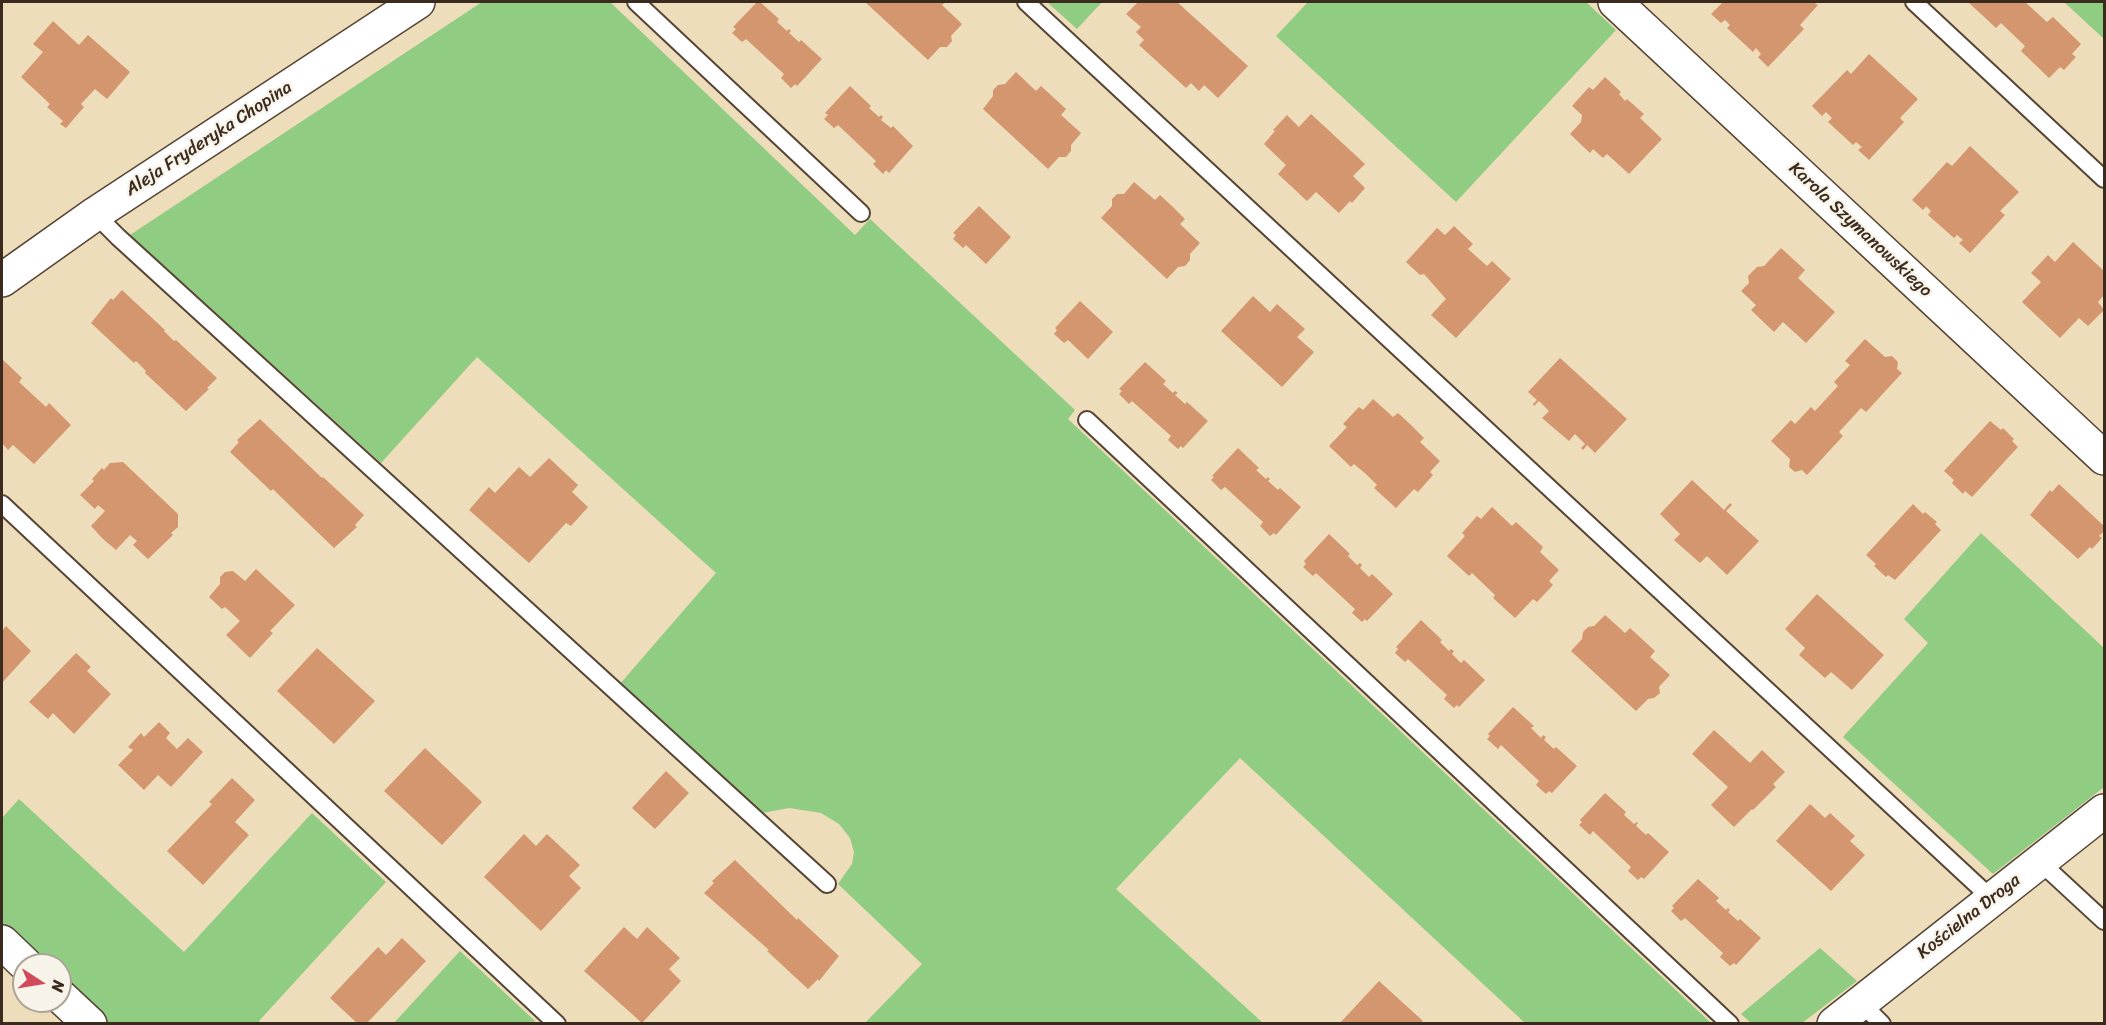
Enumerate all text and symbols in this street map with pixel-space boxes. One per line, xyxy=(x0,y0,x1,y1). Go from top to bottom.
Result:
street label: Aleja Fryderyka Chopina xyxy=(122,77,296,201)
street label: Karola Szymanowskiego xyxy=(1784,158,1936,302)
street label: Kościelna Droga xyxy=(1913,870,2025,964)
north arrow xyxy=(12,953,72,1013)
text: N xyxy=(43,978,73,995)

